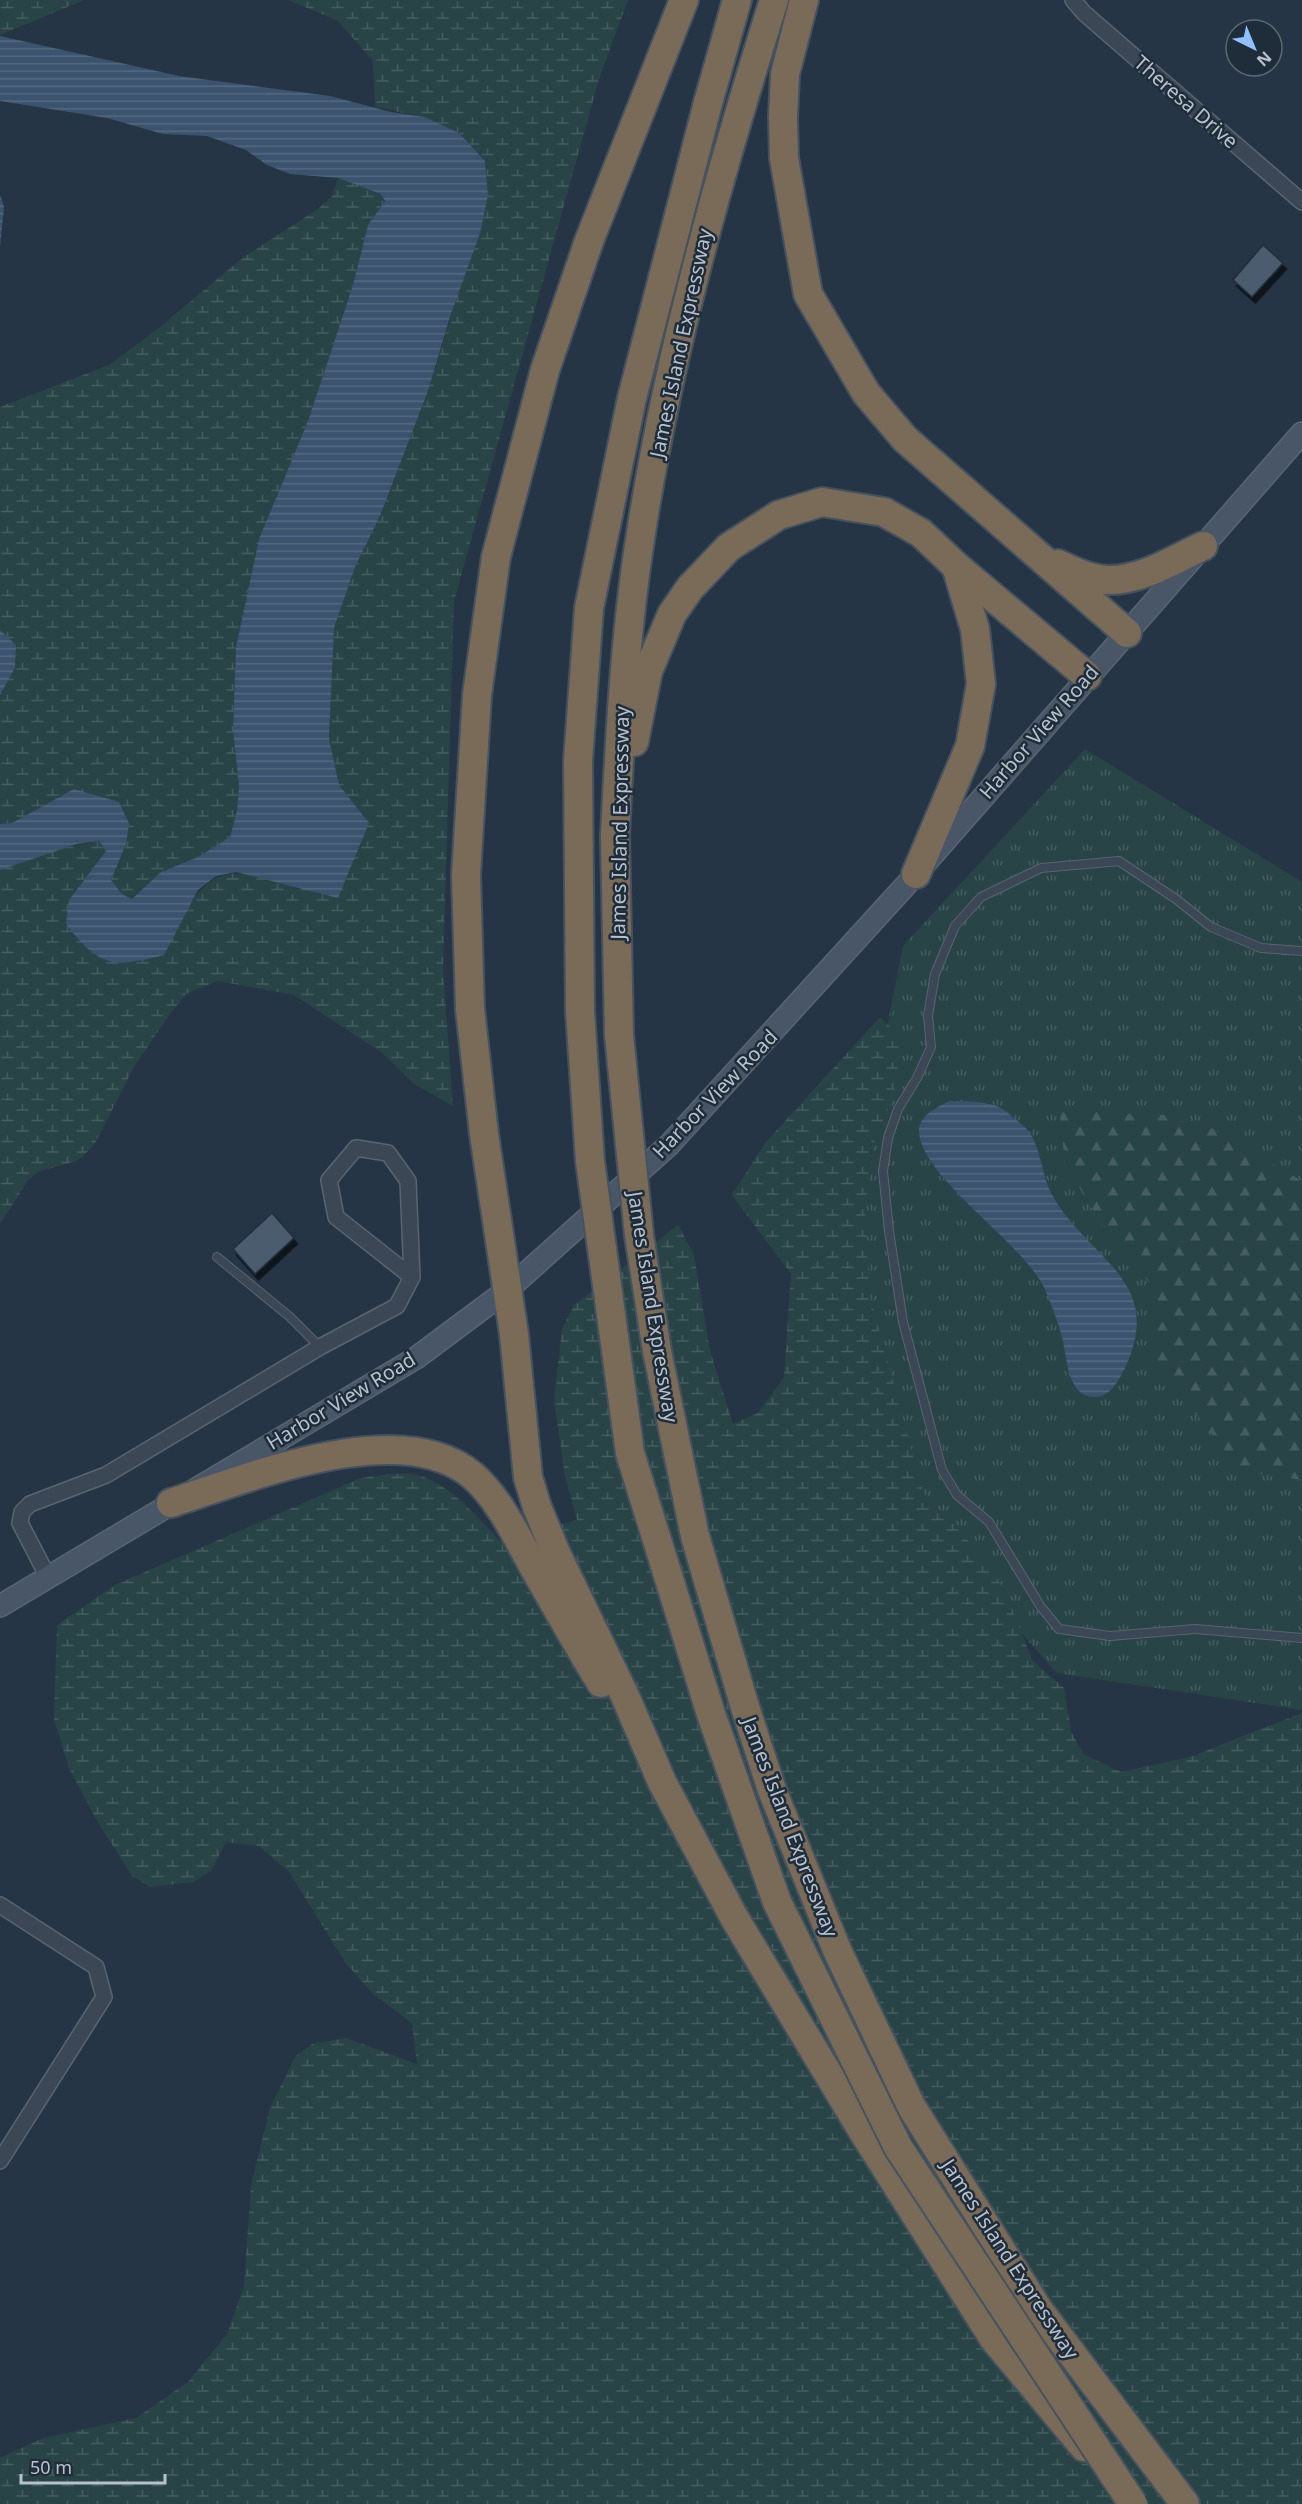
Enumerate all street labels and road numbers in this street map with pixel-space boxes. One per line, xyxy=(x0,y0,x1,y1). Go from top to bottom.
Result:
street label: Theresa Drive xyxy=(1129,49,1244,154)
street label: James Island Expressway xyxy=(643,225,718,462)
street label: Harbor View Road xyxy=(973,659,1104,804)
street label: James Island Expressway xyxy=(604,705,635,942)
street label: Harbor View Road xyxy=(646,1023,783,1164)
street label: James Island Expressway xyxy=(622,1188,685,1425)
street label: Harbor View Road xyxy=(261,1345,420,1456)
street label: James Island Expressway xyxy=(735,1711,845,1941)
street label: James Island Expressway xyxy=(934,2152,1086,2365)

